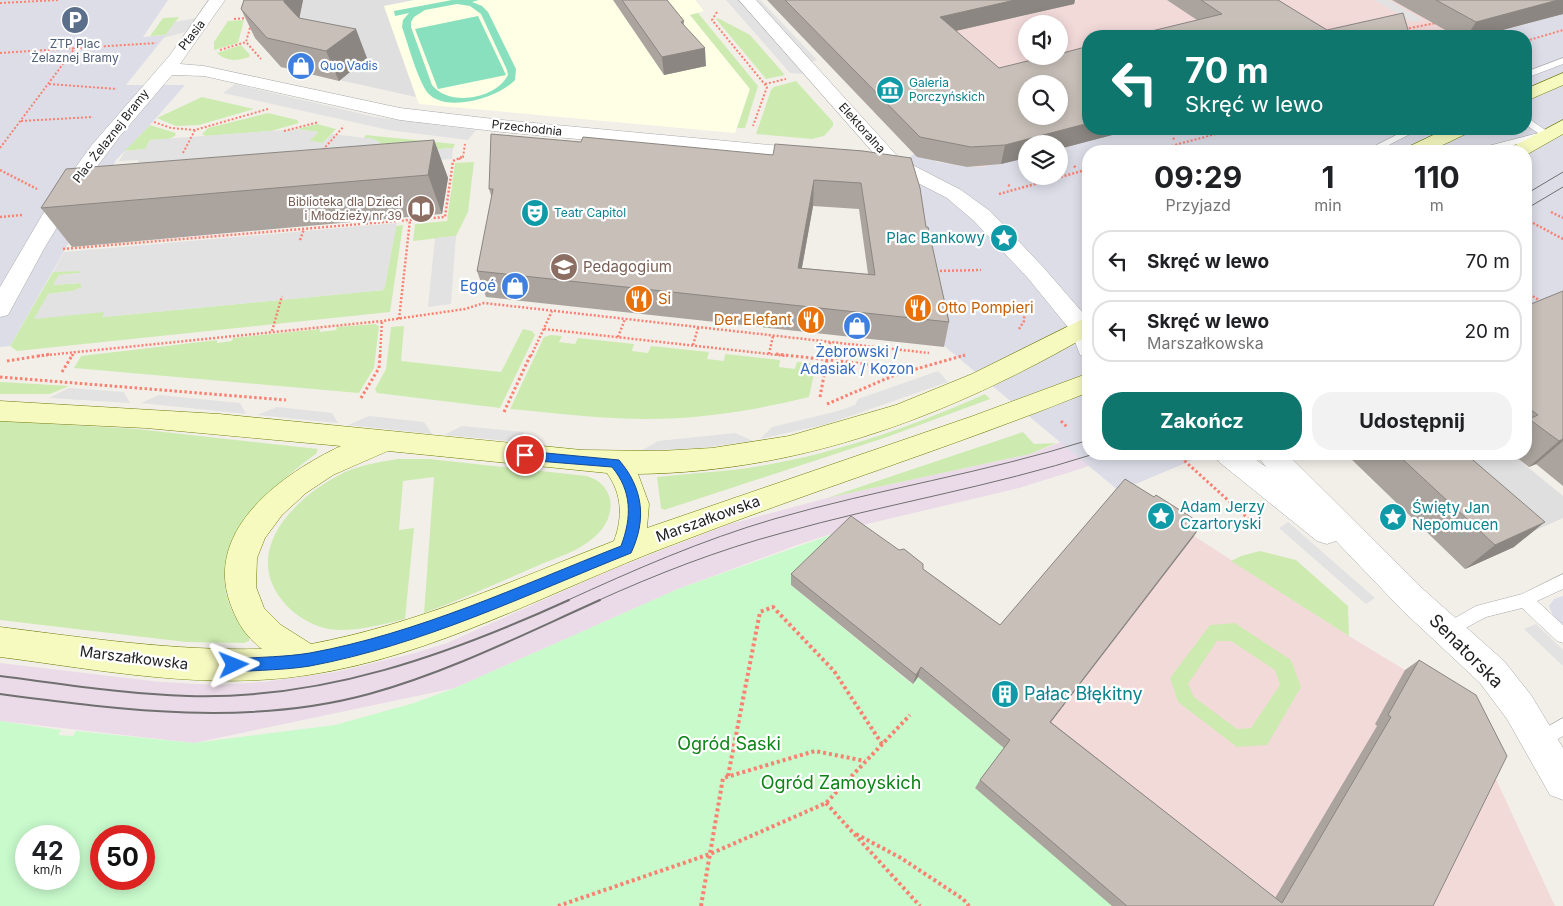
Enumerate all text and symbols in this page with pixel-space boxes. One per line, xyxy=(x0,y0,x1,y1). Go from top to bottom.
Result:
parking icon: ZTP Plac Żelaznej Bramy xyxy=(60,5,90,35)
map controls xyxy=(1018,15,1068,185)
button: sound xyxy=(1018,15,1068,65)
street label: Ptasia xyxy=(175,17,208,53)
place label: ZTP Plac Żelaznej Bramy xyxy=(31,36,119,65)
text: 70 m xyxy=(1185,49,1269,91)
icon: left xyxy=(1102,50,1167,115)
shop icon: Quo Vadis xyxy=(286,51,316,81)
place label: Quo Vadis xyxy=(320,58,378,73)
museum icon: Galeria Porczyńskich xyxy=(875,75,905,105)
place label: Galeria Porczyńskich xyxy=(909,75,985,104)
button: search xyxy=(1018,75,1068,125)
street label: Plac Żelaznej Bramy xyxy=(69,86,152,186)
text: Skręć w lewo xyxy=(1185,91,1323,117)
street label: Elektoralna xyxy=(836,99,889,156)
street label: Przechodnia xyxy=(491,116,563,139)
button: layers xyxy=(1018,135,1068,185)
text: 09:29 xyxy=(1154,159,1242,195)
text: 1 xyxy=(1322,159,1334,195)
text: 110 xyxy=(1414,159,1460,195)
place label: Biblioteka dla Dzieci i Młodzieży nr 39 xyxy=(288,194,402,223)
library icon: Biblioteka dla Dzieci i Młodzieży nr 39 xyxy=(406,194,436,224)
text: Przyjazd xyxy=(1165,195,1231,215)
text: min xyxy=(1314,195,1342,215)
text: m xyxy=(1430,195,1444,215)
theatre icon: Teatr Capitol xyxy=(520,198,550,228)
place label: Teatr Capitol xyxy=(554,205,626,220)
place icon: Plac Bankowy xyxy=(989,223,1019,253)
place label: Plac Bankowy xyxy=(886,228,986,247)
icon: left xyxy=(1104,247,1132,275)
text: Skręć w lewo xyxy=(1147,250,1269,273)
text: 70 m xyxy=(1466,250,1510,273)
school or university icon: Pedagogium xyxy=(549,252,579,282)
place label: Pedagogium xyxy=(583,257,672,276)
shop icon: Egoé xyxy=(500,271,530,301)
place label: Egoé xyxy=(460,276,496,295)
restaurant icon: Si xyxy=(624,284,654,314)
place label: Si xyxy=(658,289,671,308)
restaurant icon: Otto Pompieri xyxy=(903,293,933,323)
place label: Otto Pompieri xyxy=(937,298,1034,317)
restaurant icon: Der Elefant xyxy=(796,305,826,335)
place label: Der Elefant xyxy=(714,310,792,329)
text: Skręć w lewo xyxy=(1147,310,1269,333)
shop icon: Żebrowski / Adasiak / Kozon xyxy=(842,311,872,341)
icon: left xyxy=(1104,317,1132,345)
text: 20 m xyxy=(1464,320,1510,343)
text: Marszałkowska xyxy=(1147,333,1264,353)
place label: Żebrowski / Adasiak / Kozon xyxy=(800,342,914,378)
button: Zakończ xyxy=(1102,392,1302,450)
button: Udostępnij xyxy=(1312,392,1512,450)
pin xyxy=(504,434,546,476)
icon: arrive xyxy=(511,441,539,469)
street label: Marszałkowska xyxy=(653,491,762,546)
place label: Adam Jerzy Czartoryski xyxy=(1180,497,1266,533)
place label: Święty Jan Nepomucen xyxy=(1412,498,1498,534)
place icon: Adam Jerzy Czartoryski xyxy=(1146,501,1176,531)
place icon: Święty Jan Nepomucen xyxy=(1378,502,1408,532)
street label: Senatorska xyxy=(1425,609,1508,692)
position arrow xyxy=(207,638,259,690)
street label: Marszałkowska xyxy=(79,641,189,674)
building icon: Pałac Błękitny xyxy=(990,679,1020,709)
place label: Pałac Błękitny xyxy=(1024,683,1143,704)
park label: Ogród Saski xyxy=(677,733,781,754)
park label: Ogród Zamoyskich xyxy=(761,772,921,793)
speed limit sign: 50 xyxy=(90,825,155,890)
text: 42 xyxy=(31,836,64,866)
text: km/h xyxy=(33,862,62,877)

